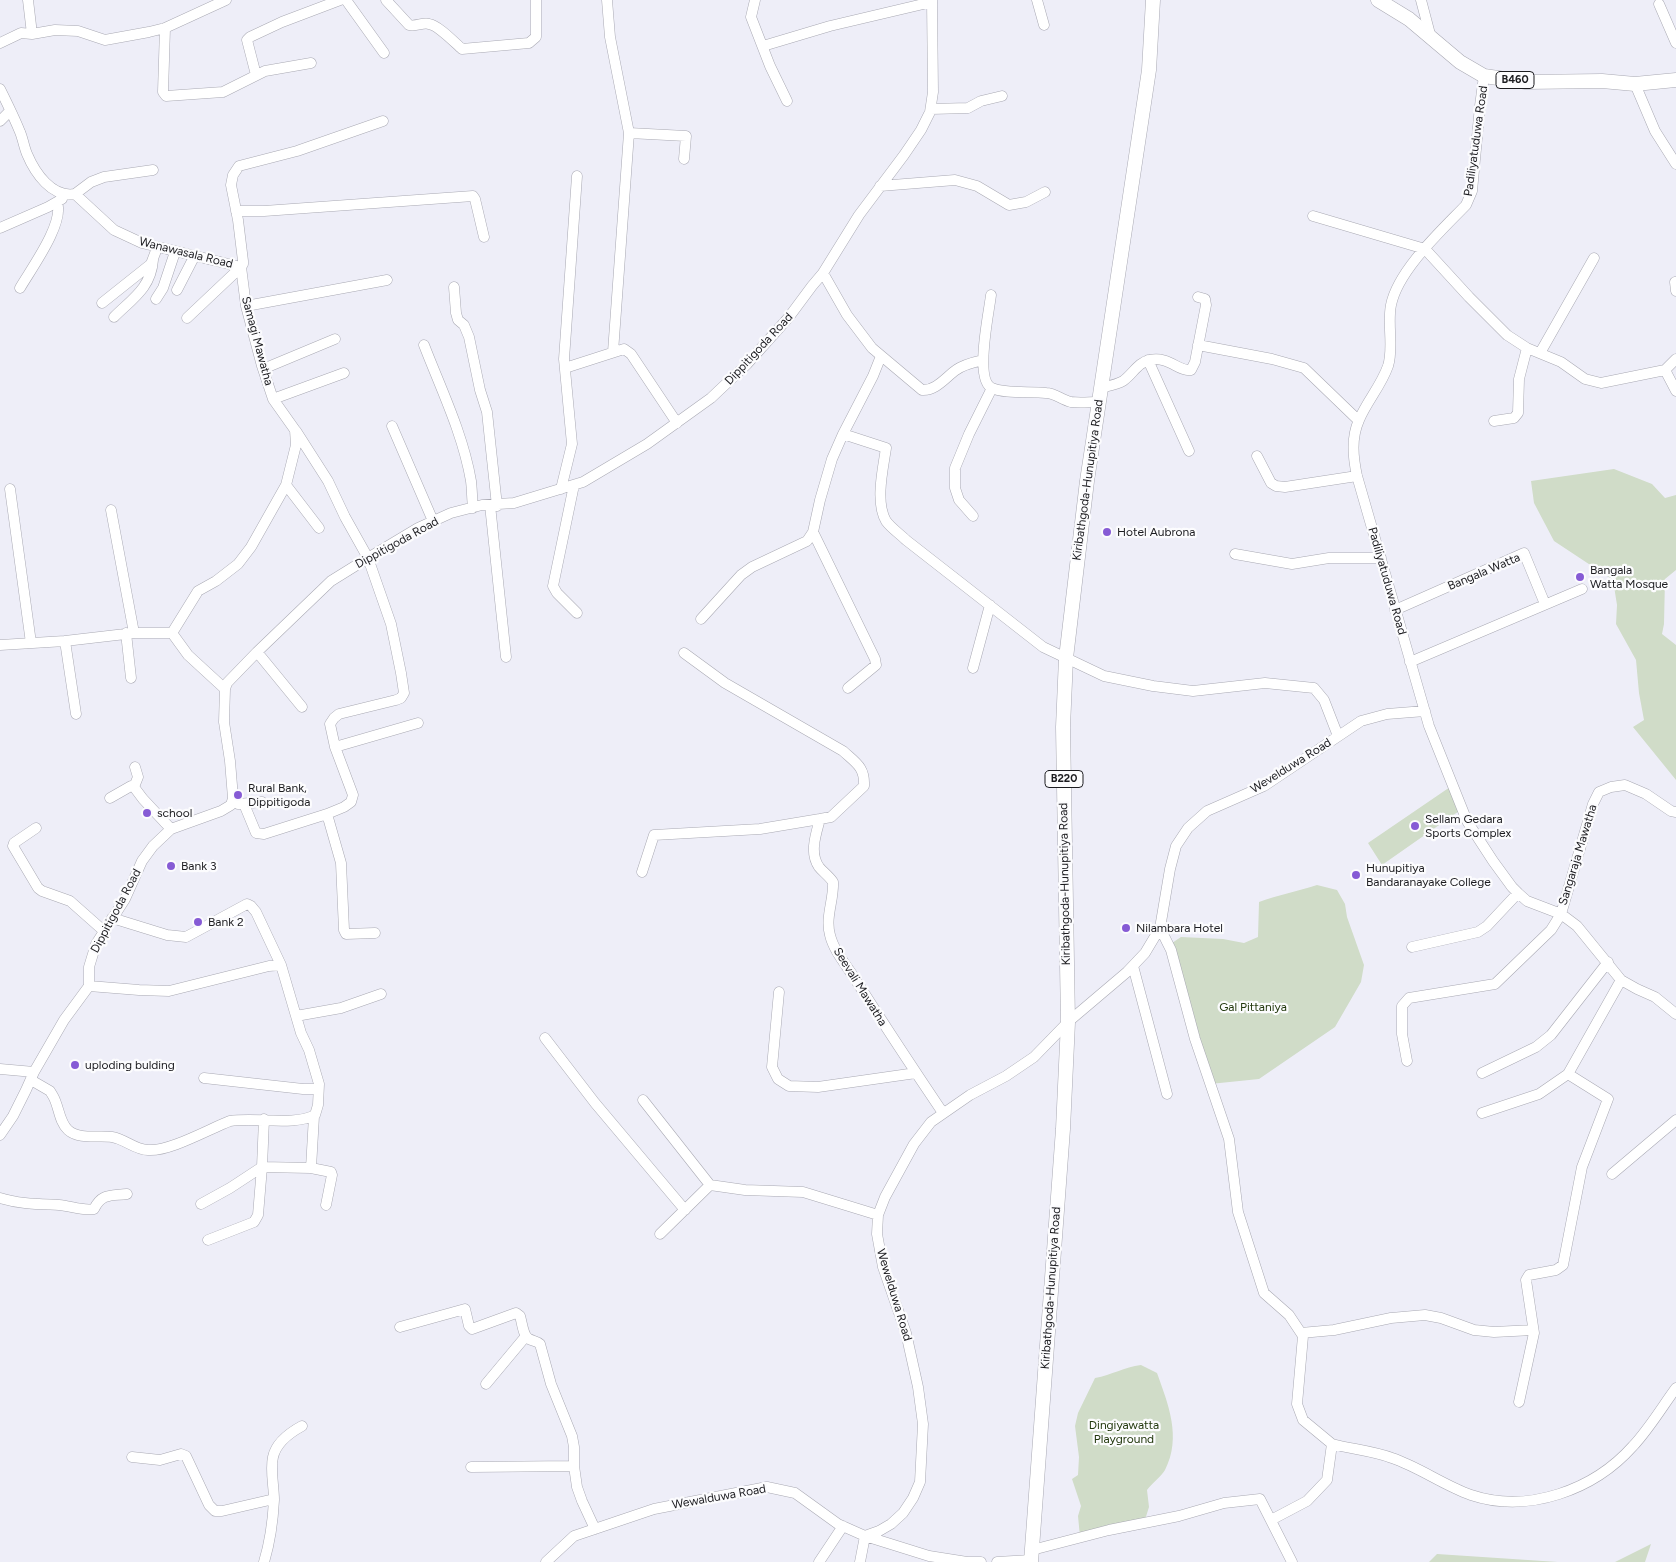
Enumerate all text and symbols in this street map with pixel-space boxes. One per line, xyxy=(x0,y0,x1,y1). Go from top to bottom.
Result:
road number: B460 xyxy=(1496,72,1534,88)
street label: Padiliyatuduwa Road xyxy=(1461,85,1491,197)
street label: Wanawasala Road xyxy=(138,234,234,272)
street label: Samagi Mawatha xyxy=(238,295,276,387)
street label: Dippitigoda Road xyxy=(722,310,796,388)
street label: Kiribathgoda-Hunupitiya Road xyxy=(1070,398,1106,562)
street label: Dippitigoda Road xyxy=(353,514,441,572)
place label: Hotel Aubrona xyxy=(1117,525,1195,539)
street label: Padiliyatuduwa Road xyxy=(1365,525,1409,637)
marker: Hotel Aubrona xyxy=(1101,526,1113,538)
street label: Bangala Watta xyxy=(1446,550,1522,594)
place label: Bangala Watta Mosque xyxy=(1590,563,1668,591)
marker: Bangala Watta Mosque xyxy=(1574,571,1586,583)
street label: Wevelduwa Road xyxy=(1248,735,1334,797)
road number: B220 xyxy=(1045,771,1083,788)
place label: Rural Bank, Dippitigoda xyxy=(248,781,310,809)
marker: Rural Bank, Dippitigoda xyxy=(232,789,244,801)
street label: Kiribathgoda-Hunupitiya Road xyxy=(1056,803,1074,965)
street label: Sangaraja Mawatha xyxy=(1556,803,1600,907)
place label: school xyxy=(157,806,192,820)
marker: school xyxy=(141,807,153,819)
place label: Sellam Gedara Sports Complex xyxy=(1425,812,1511,840)
marker: Sellam Gedara Sports Complex xyxy=(1409,820,1421,832)
place label: Bank 3 xyxy=(181,859,216,873)
marker: Bank 3 xyxy=(165,860,177,872)
place label: Hunupitiya Bandaranayake College xyxy=(1366,861,1491,889)
street label: Dippitigoda Road xyxy=(88,867,144,955)
marker: Hunupitiya Bandaranayake College xyxy=(1350,869,1362,881)
place label: Bank 2 xyxy=(208,915,244,929)
marker: Bank 2 xyxy=(192,916,204,928)
place label: Nilambara Hotel xyxy=(1136,921,1223,935)
marker: Nilambara Hotel xyxy=(1120,922,1132,934)
street label: Seevali Mawatha xyxy=(830,945,890,1029)
park label: Gal Pittaniya xyxy=(1219,1000,1287,1014)
place label: uploding bulding xyxy=(85,1058,175,1072)
marker: uploding bulding xyxy=(69,1059,81,1071)
street label: Kiribathgoda-Hunupitiya Road xyxy=(1038,1206,1064,1370)
street label: Wewelduwa Road xyxy=(873,1247,915,1343)
park label: Dingiyawatta Playground xyxy=(1089,1418,1159,1446)
street label: Wewalduwa Road xyxy=(671,1482,767,1512)

